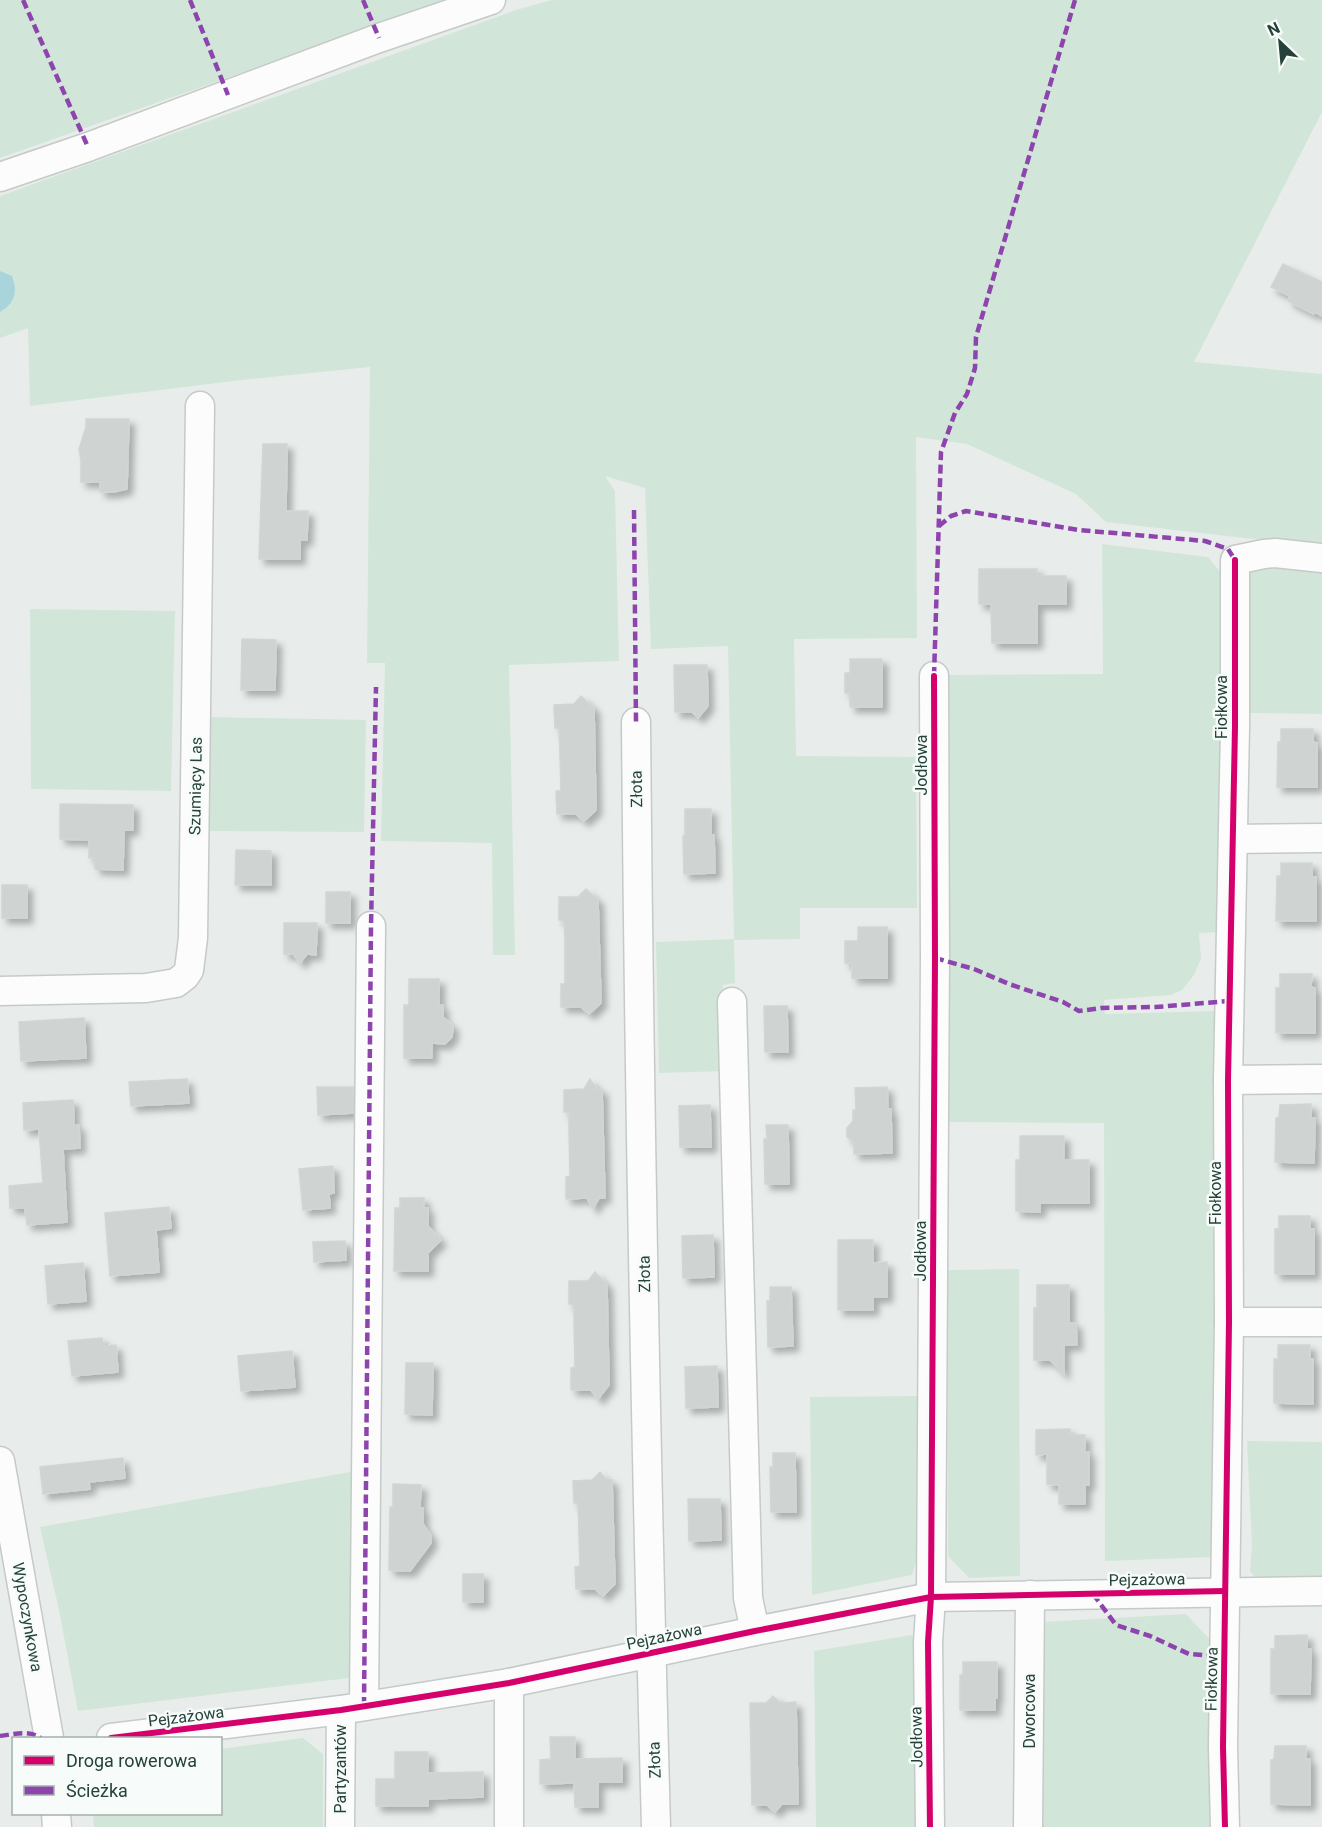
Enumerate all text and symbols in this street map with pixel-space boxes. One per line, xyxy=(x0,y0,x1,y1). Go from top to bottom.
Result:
north arrow xyxy=(1250,12,1310,72)
text: N xyxy=(1264,18,1283,40)
street label: Fiołkowa xyxy=(1212,675,1231,739)
street label: Jodłowa xyxy=(912,734,931,796)
street label: Szumiący Las xyxy=(185,737,206,835)
street label: Złota xyxy=(627,770,646,808)
street label: Fiołkowa xyxy=(1206,1161,1225,1225)
street label: Jodłowa xyxy=(911,1220,930,1282)
street label: Złota xyxy=(635,1255,654,1293)
street label: Wypoczynkowa xyxy=(9,1561,46,1673)
street label: Pejzażowa xyxy=(1109,1569,1185,1590)
street label: Pejzażowa xyxy=(625,1619,704,1654)
street label: Fiołkowa xyxy=(1201,1647,1222,1711)
street label: Dworcowa xyxy=(1020,1673,1039,1749)
street label: Pejzażowa xyxy=(147,1702,225,1731)
street label: Jodłowa xyxy=(906,1706,927,1768)
street label: Partyzantów xyxy=(331,1724,350,1814)
legend xyxy=(12,1737,222,1815)
street label: Złota xyxy=(644,1741,665,1779)
text: Droga rowerowa xyxy=(66,1750,197,1771)
text: Ścieżka xyxy=(66,1780,128,1801)

